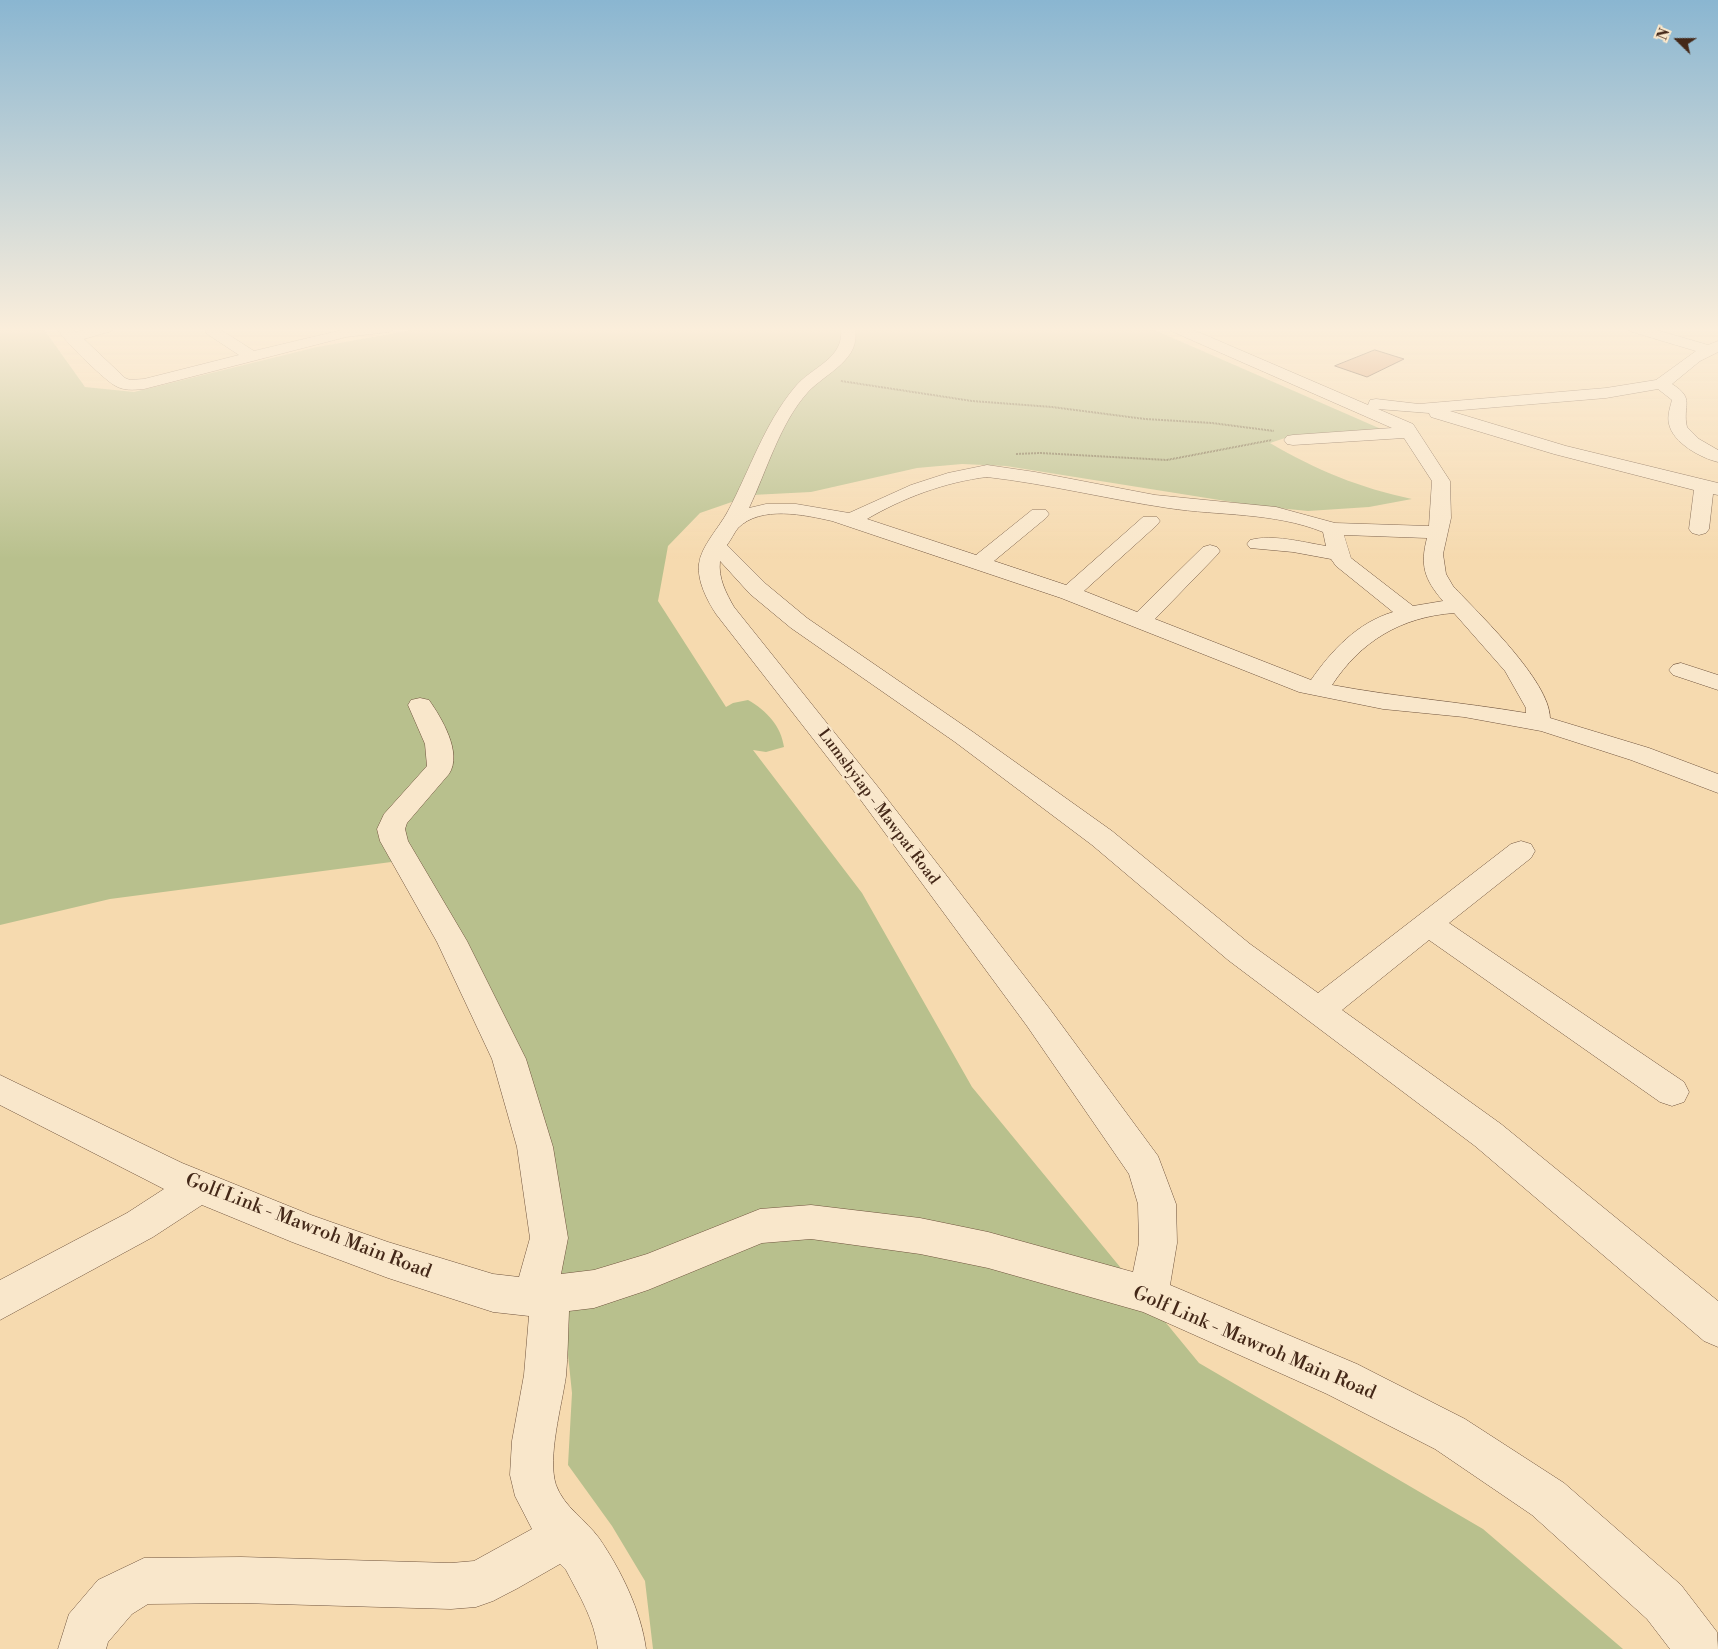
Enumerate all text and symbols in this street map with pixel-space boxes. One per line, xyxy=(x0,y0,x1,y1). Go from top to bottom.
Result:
north arrow xyxy=(1653,15,1703,65)
text: N xyxy=(1654,26,1675,43)
street label: Lumshyiap - Mawpat Road xyxy=(813,725,943,889)
street label: Golf Link - Mawroh Main Road xyxy=(182,1169,434,1285)
street label: Golf Link - Mawroh Main Road xyxy=(1129,1282,1379,1406)

